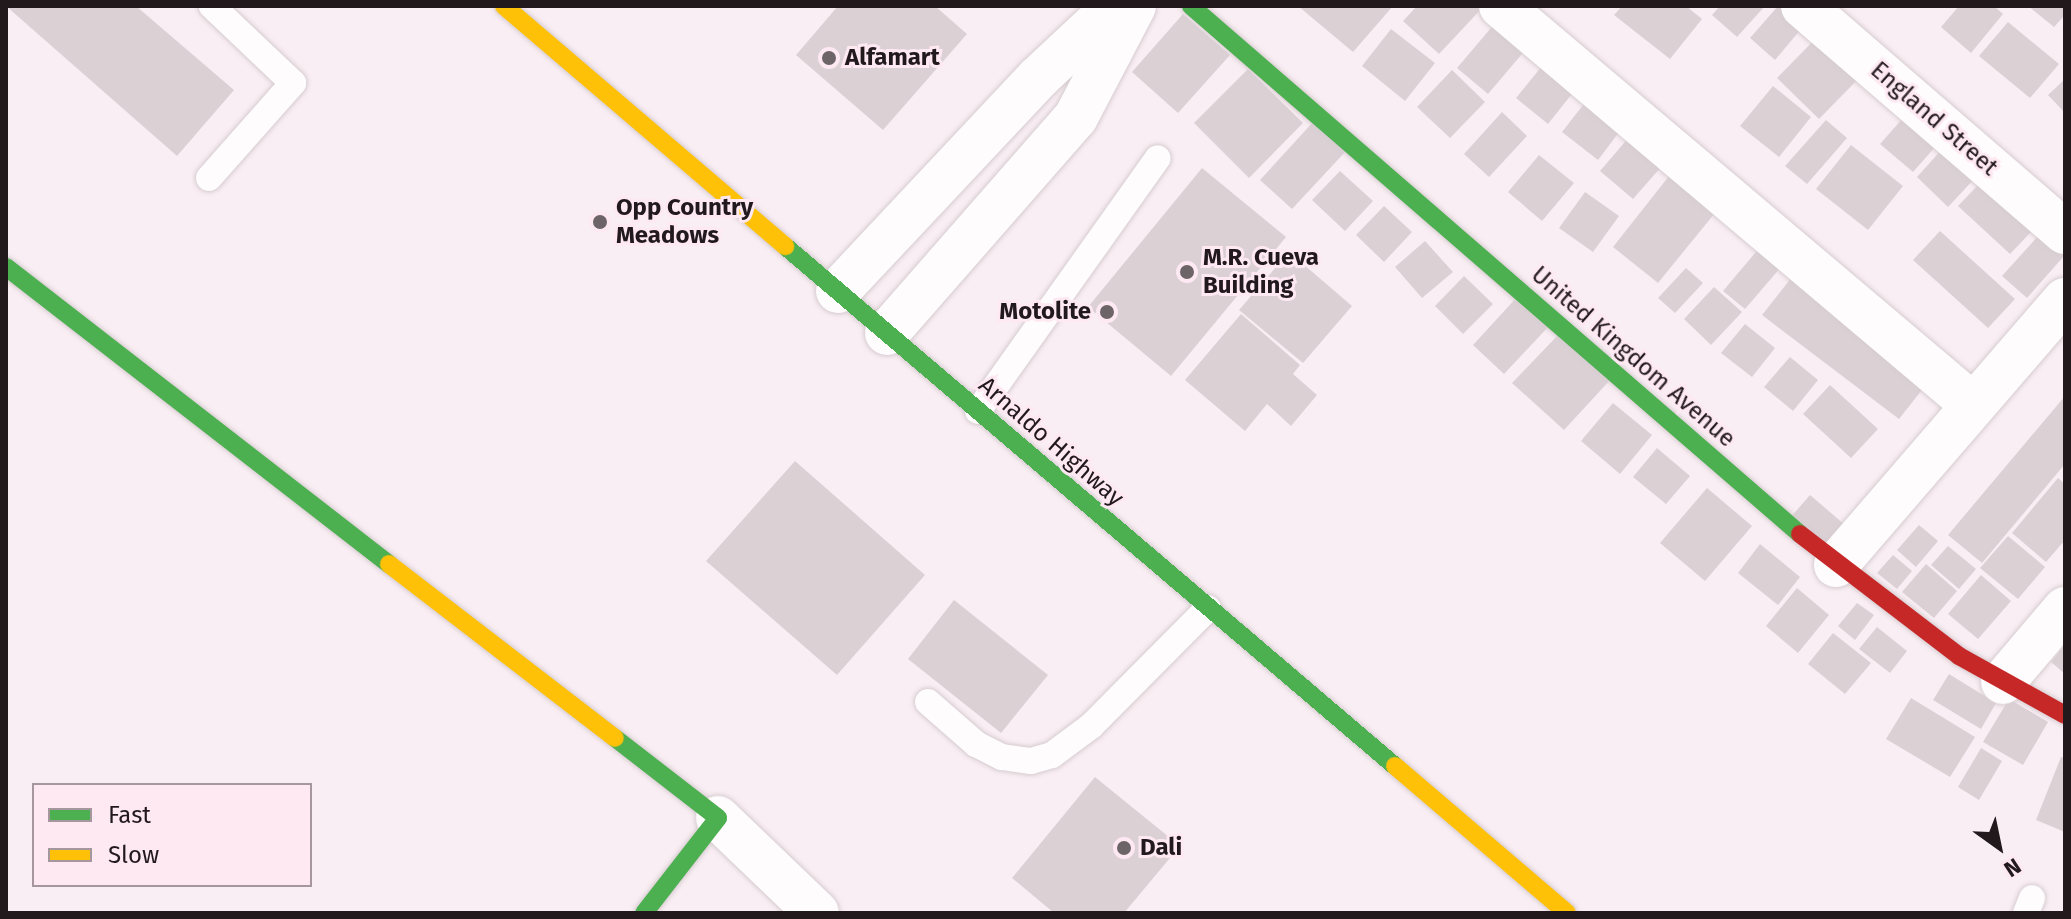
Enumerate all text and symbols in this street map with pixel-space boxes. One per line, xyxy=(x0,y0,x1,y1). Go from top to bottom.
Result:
place label: Alfamart xyxy=(845,44,940,72)
marker: Alfamart xyxy=(820,49,838,67)
street label: England Street xyxy=(1865,56,2003,182)
place label: Opp Country Meadows xyxy=(616,194,753,250)
marker: Opp Country Meadows xyxy=(591,213,609,231)
place label: M.R. Cueva Building xyxy=(1203,244,1319,300)
street label: United Kingdom Avenue xyxy=(1525,261,1741,453)
marker: M.R. Cueva Building xyxy=(1178,263,1196,281)
place label: Motolite xyxy=(999,298,1091,326)
marker: Motolite xyxy=(1098,303,1116,321)
street label: Arnaldo Highway xyxy=(973,371,1129,513)
legend xyxy=(32,783,312,887)
text: Fast xyxy=(108,801,151,829)
north arrow xyxy=(1959,807,2039,887)
place label: Dali xyxy=(1140,834,1182,862)
marker: Dali xyxy=(1115,839,1133,857)
text: Slow xyxy=(108,841,159,869)
text: N xyxy=(1999,852,2026,883)

